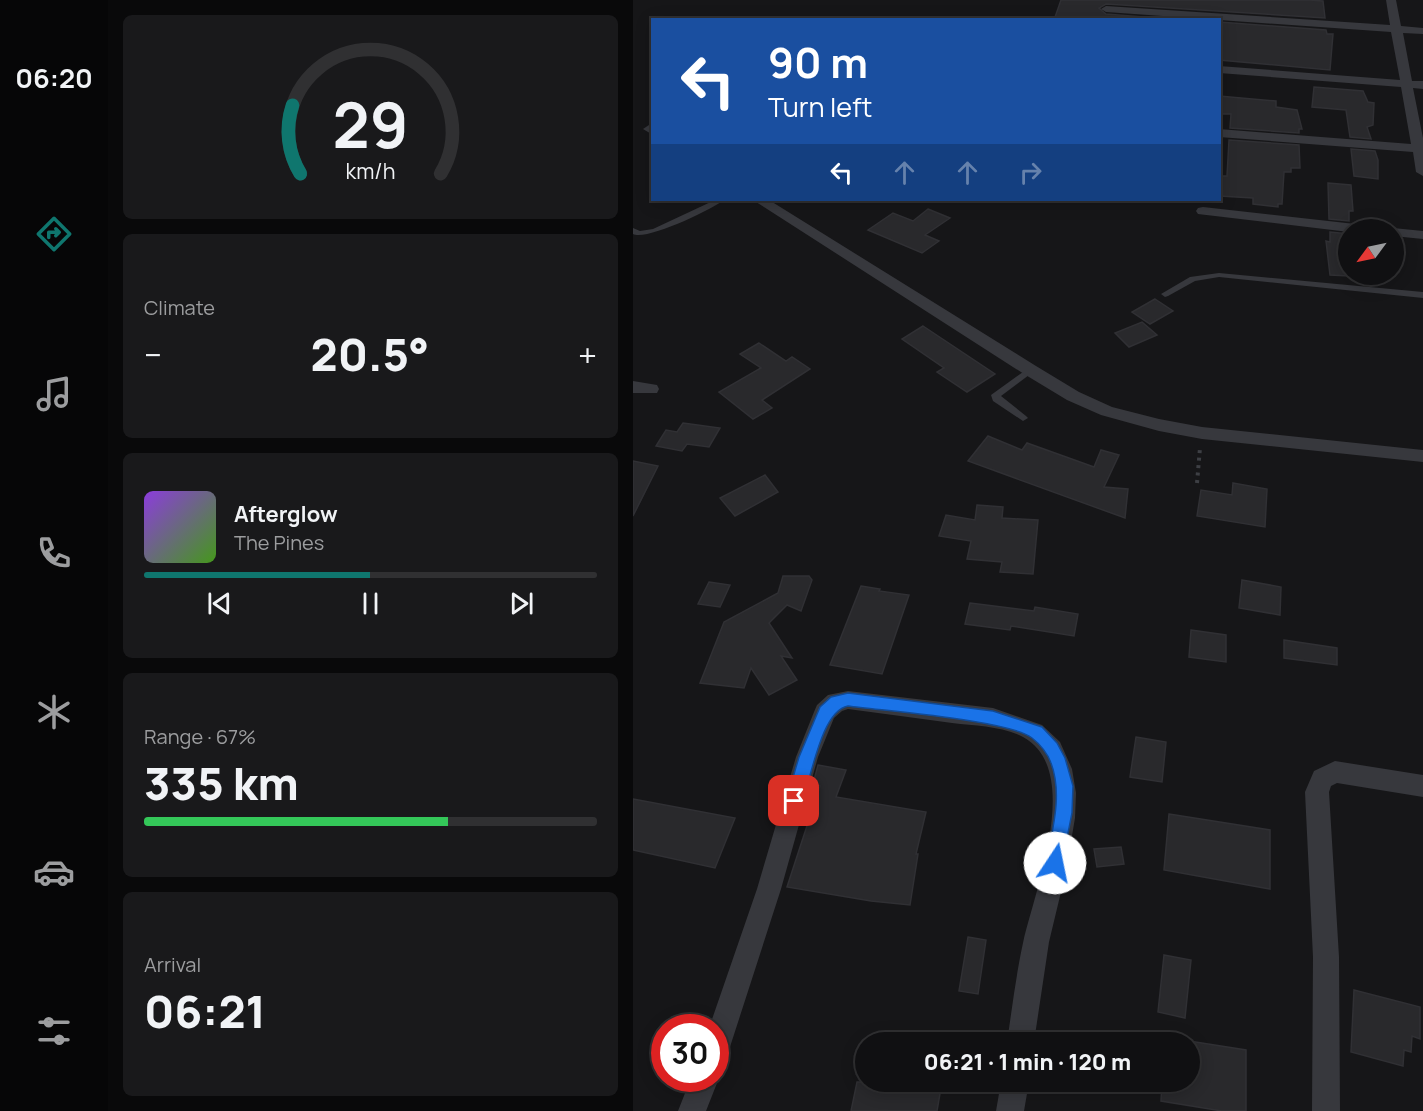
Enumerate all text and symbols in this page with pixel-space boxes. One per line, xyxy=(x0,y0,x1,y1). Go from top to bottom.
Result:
text: 90 m xyxy=(768,33,868,91)
icon: left xyxy=(669,42,747,120)
text: 06:20 xyxy=(15,59,93,96)
text: 29 xyxy=(333,81,408,167)
text: Turn left xyxy=(768,88,872,125)
text: km/h xyxy=(346,156,395,185)
icon: left xyxy=(825,156,858,189)
icon: ahead xyxy=(888,156,921,189)
icon: ahead xyxy=(951,156,984,189)
icon: right xyxy=(1014,156,1047,189)
icon: directions xyxy=(33,213,75,255)
north arrow xyxy=(1338,219,1404,285)
map controls xyxy=(1338,219,1404,285)
text: Climate xyxy=(144,294,215,321)
text: 20.5° xyxy=(311,323,429,385)
text: − xyxy=(144,332,162,377)
text: + xyxy=(578,332,597,377)
icon: music xyxy=(33,373,75,415)
text: Afterglow xyxy=(234,499,338,529)
text: The Pines xyxy=(234,529,324,556)
icon: phone xyxy=(33,532,75,574)
icon: previous xyxy=(203,587,236,620)
icon: pause xyxy=(354,587,387,620)
icon: next xyxy=(505,587,538,620)
icon: climate xyxy=(33,691,75,733)
text: Range · 67% xyxy=(144,723,256,750)
text: 335 km xyxy=(144,752,299,814)
pin xyxy=(768,775,819,826)
icon: arrive xyxy=(777,784,810,817)
position arrow xyxy=(1023,831,1087,895)
icon: car xyxy=(33,851,75,893)
text: Arrival xyxy=(144,951,201,978)
text: 06:21 xyxy=(144,980,266,1042)
icon: filters xyxy=(33,1010,75,1052)
speed limit sign: 30 xyxy=(651,1014,729,1092)
text: 06:21 · 1 min · 120 m xyxy=(924,1047,1131,1077)

